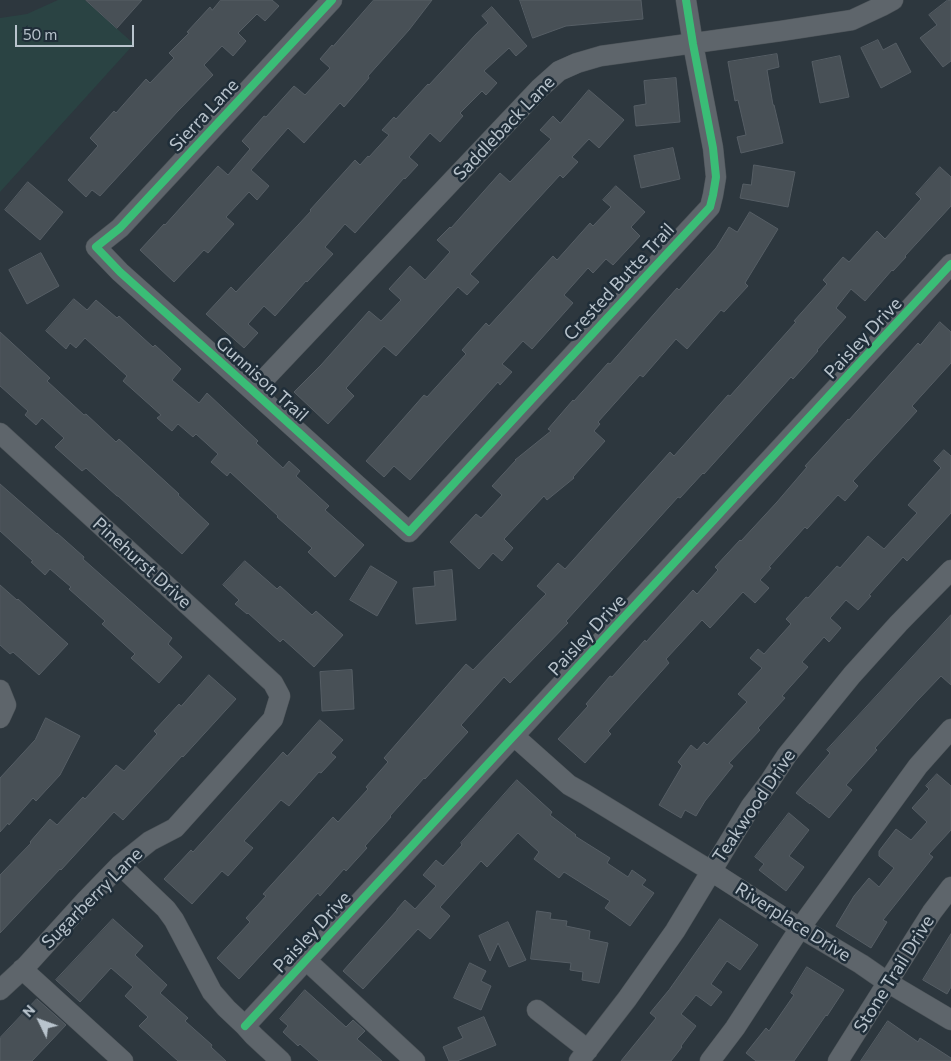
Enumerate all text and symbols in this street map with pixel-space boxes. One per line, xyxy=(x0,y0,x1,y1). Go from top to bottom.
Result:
scale bar xyxy=(18,15,136,47)
text: 50 m xyxy=(23,25,57,43)
street label: Saddleback Lane xyxy=(449,71,559,185)
street label: Sierra Lane xyxy=(165,74,243,156)
street label: Crested Butte Trail xyxy=(559,219,679,345)
street label: Paisley Drive xyxy=(820,293,906,383)
street label: Gunnison Trail xyxy=(211,332,313,426)
street label: Pinehurst Drive xyxy=(88,513,196,613)
street label: Paisley Drive xyxy=(544,590,630,680)
street label: Teakwood Drive xyxy=(708,745,800,867)
street label: Sugarberry Lane xyxy=(37,843,147,953)
street label: Riverplace Drive xyxy=(731,878,855,966)
street label: Paisley Drive xyxy=(269,887,355,977)
street label: Stone Trail Drive xyxy=(849,911,939,1037)
north arrow xyxy=(15,996,65,1046)
text: N xyxy=(19,1001,38,1020)

